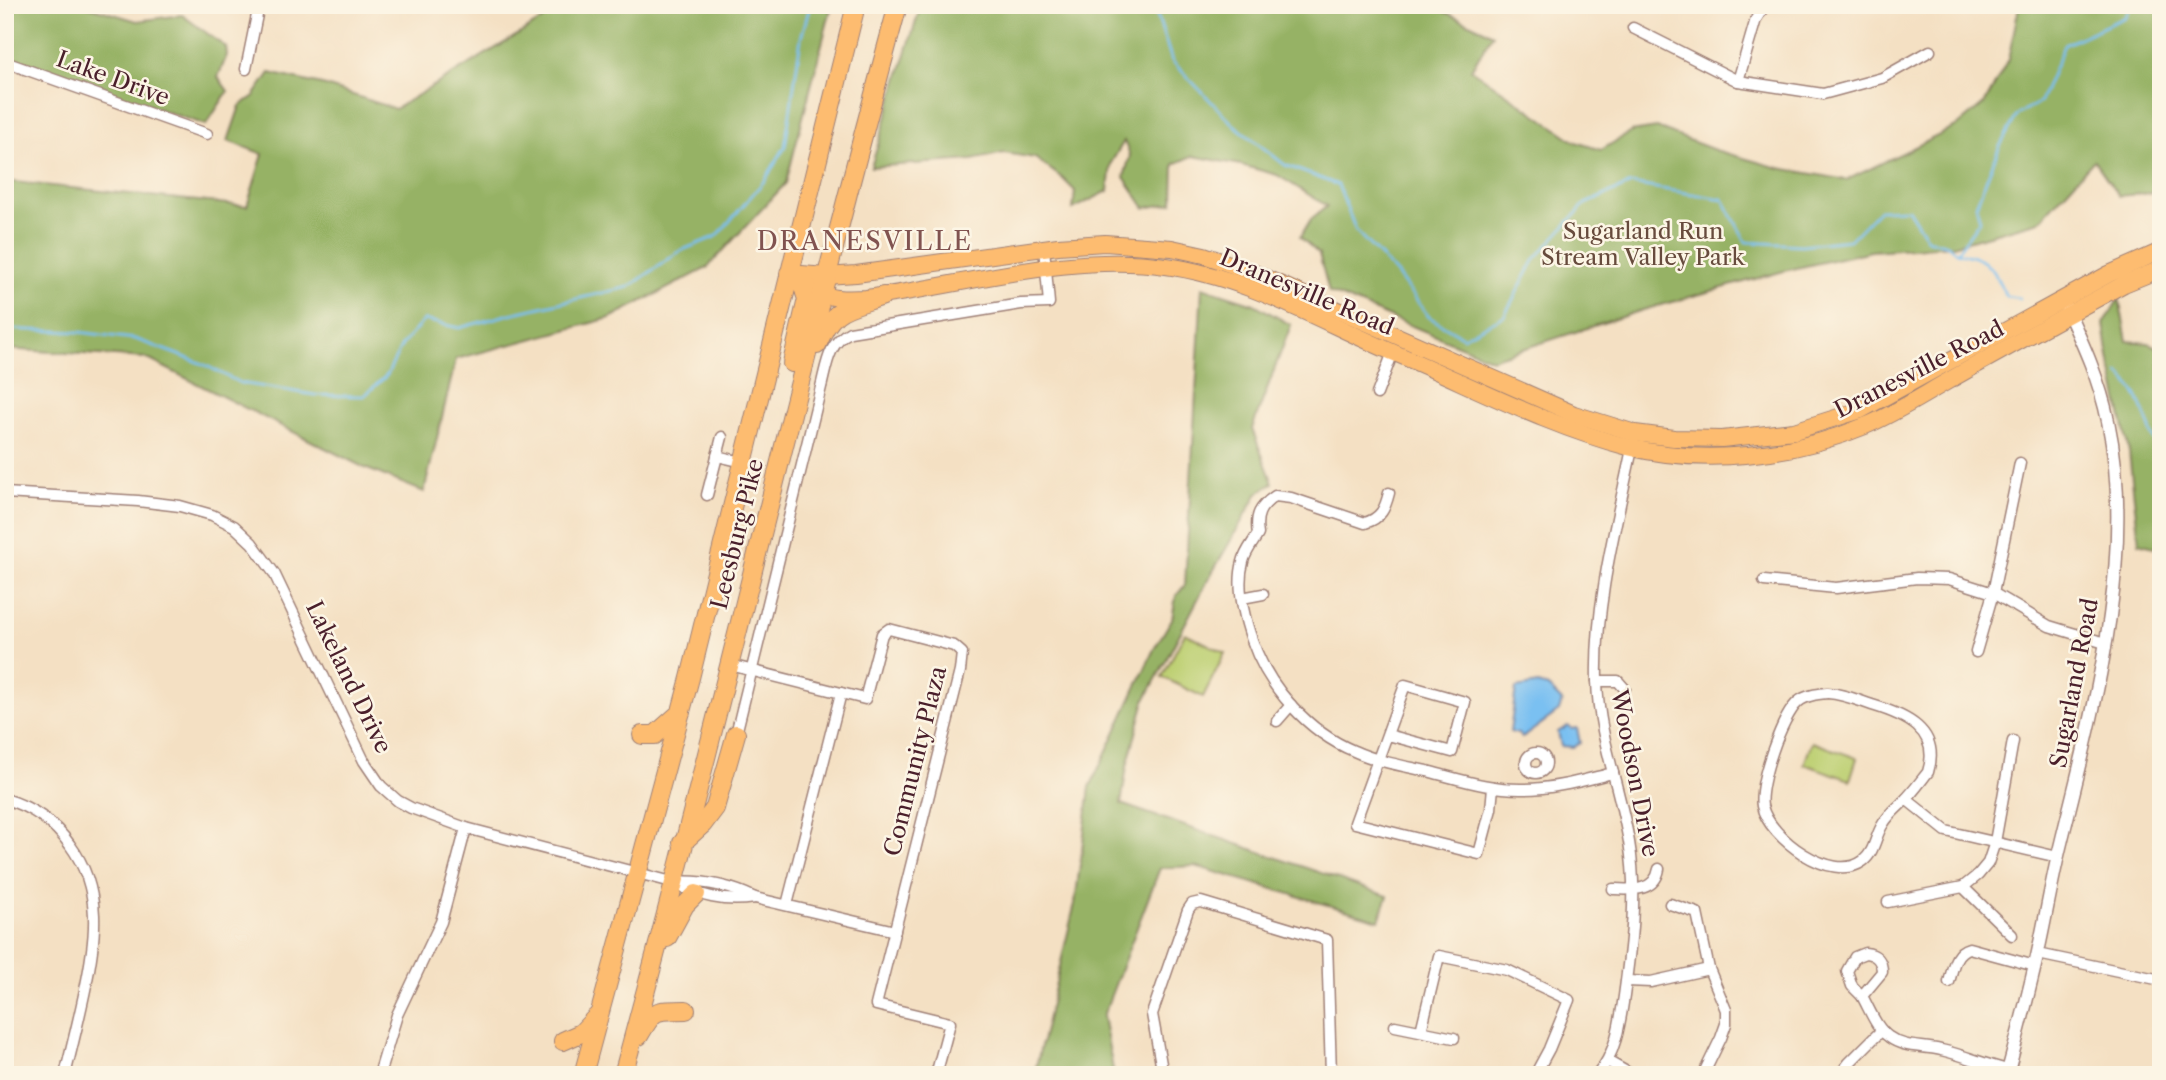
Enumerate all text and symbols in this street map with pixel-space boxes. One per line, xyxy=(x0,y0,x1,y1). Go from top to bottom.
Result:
street label: Lake Drive xyxy=(53,45,173,111)
park label: Sugarland Run Stream Valley Park xyxy=(1541,217,1747,271)
district label: DRANESVILLE xyxy=(757,225,973,257)
street label: Dranesville Road xyxy=(1216,243,1398,341)
street label: Dranesville Road xyxy=(1830,314,2008,424)
street label: Leesburg Pike xyxy=(705,456,769,612)
street label: Lakeland Drive xyxy=(300,596,398,758)
street label: Sugarland Road xyxy=(2044,596,2104,770)
street label: Community Plaza xyxy=(878,662,952,859)
street label: Woodson Drive xyxy=(1605,686,1665,859)

